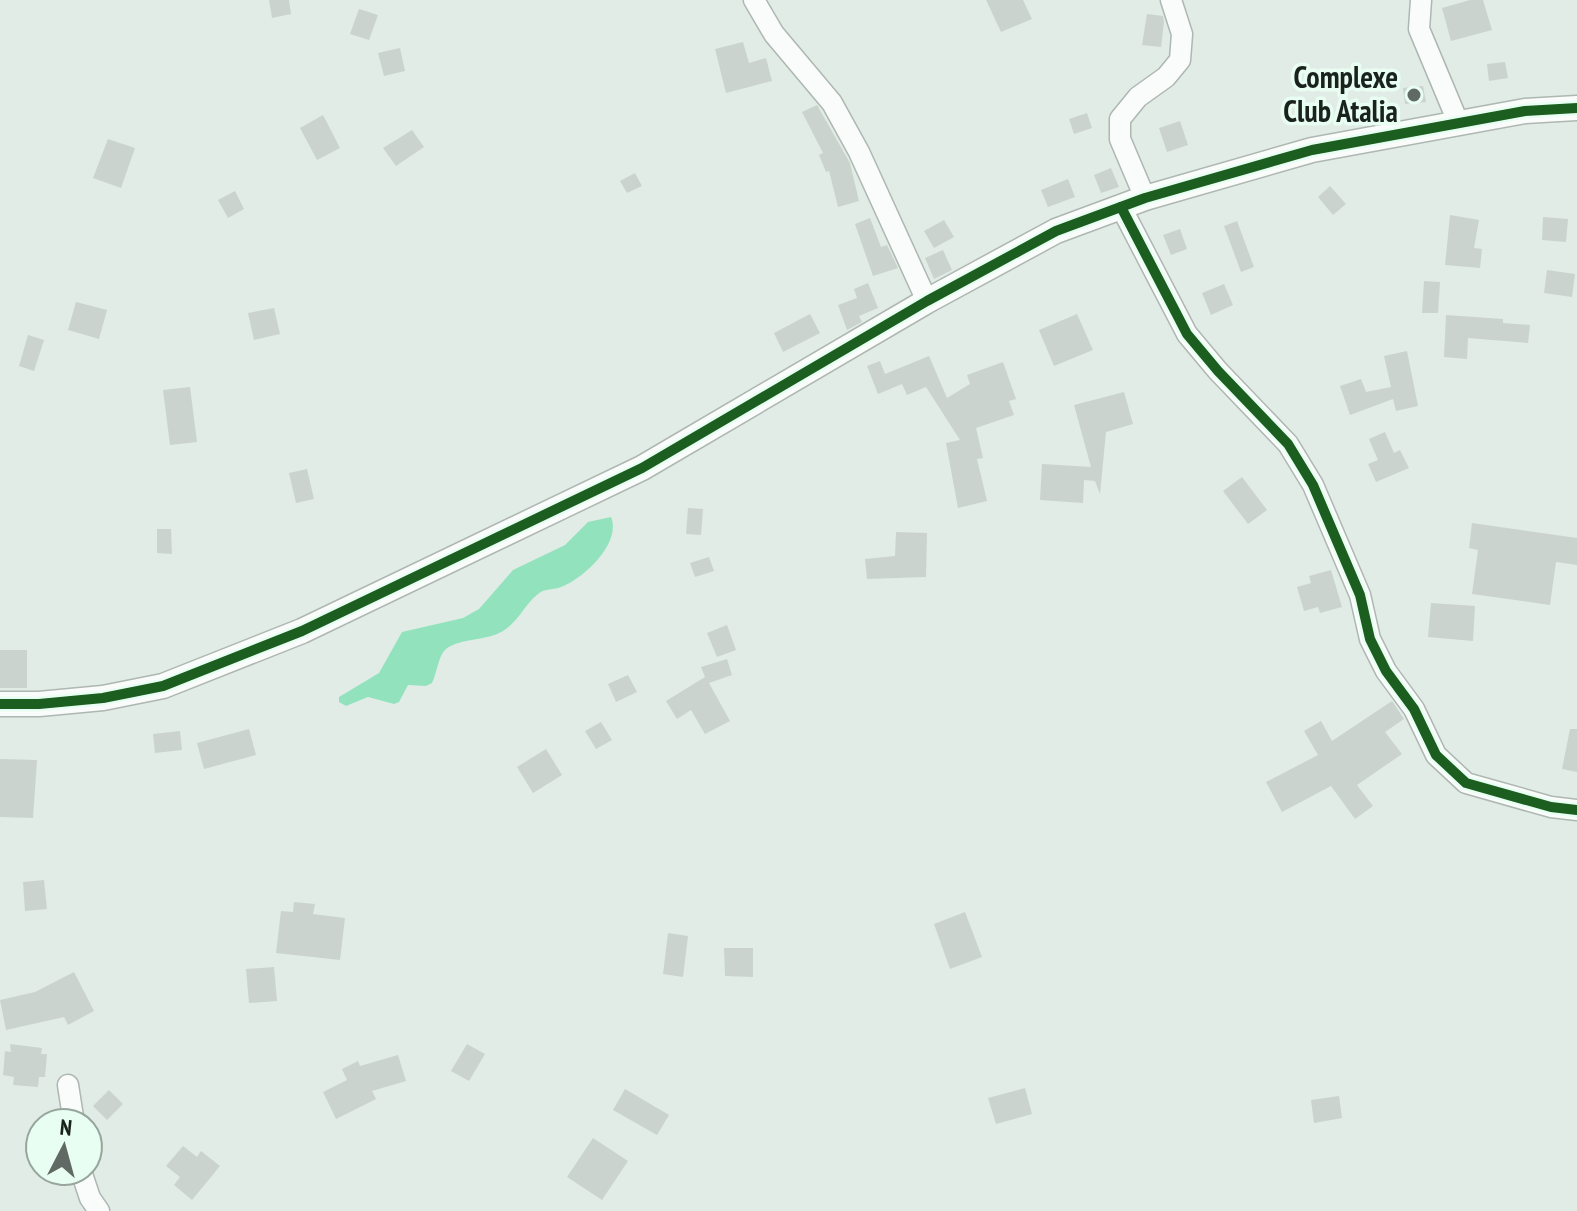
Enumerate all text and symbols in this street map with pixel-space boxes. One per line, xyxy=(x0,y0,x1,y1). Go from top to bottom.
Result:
place label: Complexe Club Atalia xyxy=(1283,57,1398,130)
marker: Complexe Club Atalia xyxy=(1405,86,1423,104)
north arrow xyxy=(24,1107,104,1187)
text: N xyxy=(59,1113,73,1142)

